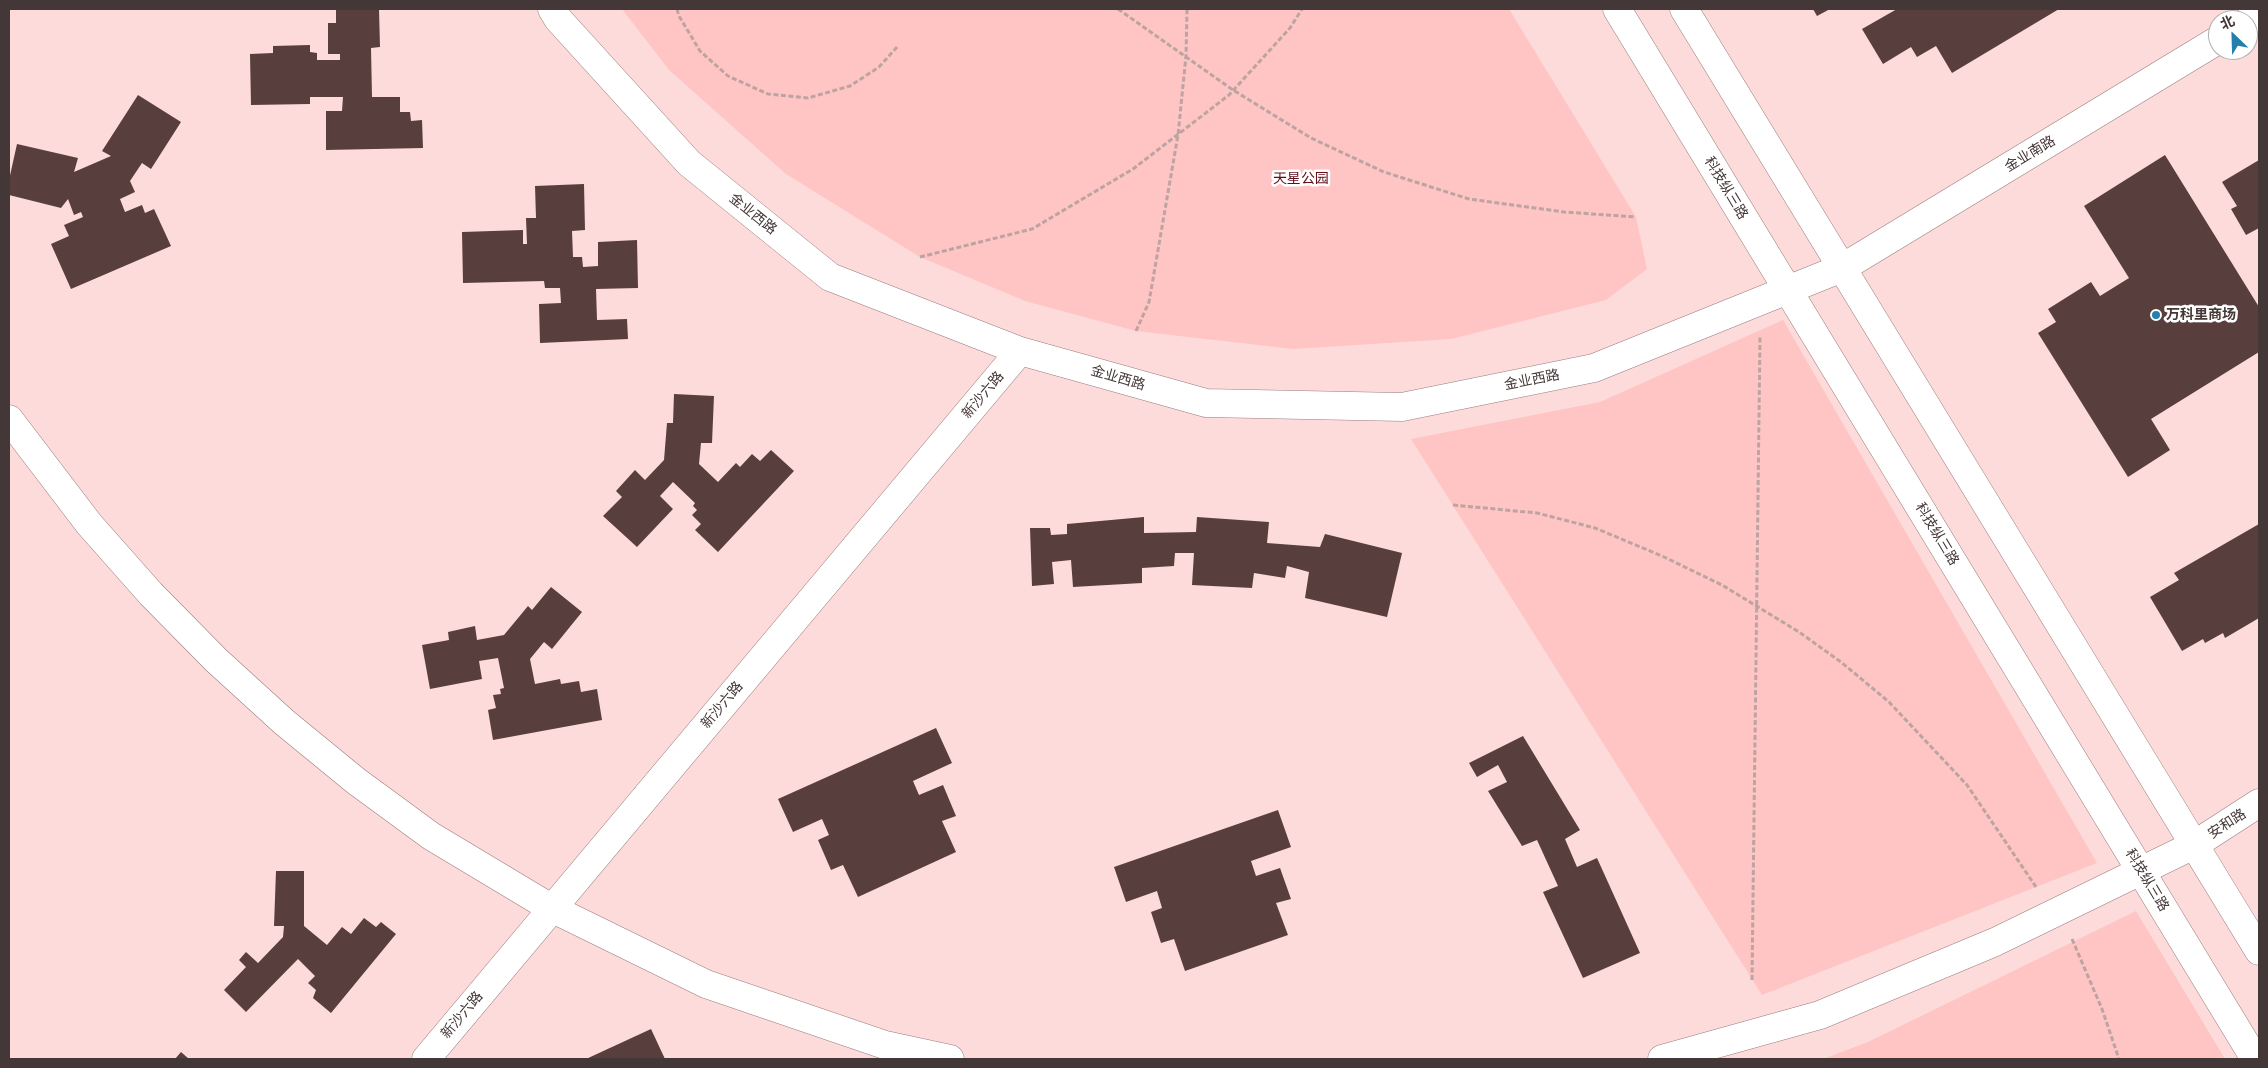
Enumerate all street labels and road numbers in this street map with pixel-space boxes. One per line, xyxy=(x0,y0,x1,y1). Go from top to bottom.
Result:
street label: 金业南路 xyxy=(2002,132,2058,176)
street label: 科技纵三路 xyxy=(1701,154,1751,222)
street label: 金业西路 xyxy=(726,190,780,238)
street label: 金业西路 xyxy=(1089,362,1147,394)
street label: 金业西路 xyxy=(1503,366,1561,394)
street label: 新沙六路 xyxy=(959,368,1007,422)
street label: 科技纵三路 xyxy=(1912,500,1962,568)
street label: 新沙六路 xyxy=(698,678,746,732)
street label: 安和路 xyxy=(2205,806,2249,842)
street label: 科技纵三路 xyxy=(2122,846,2172,914)
street label: 新沙六路 xyxy=(438,988,486,1042)

